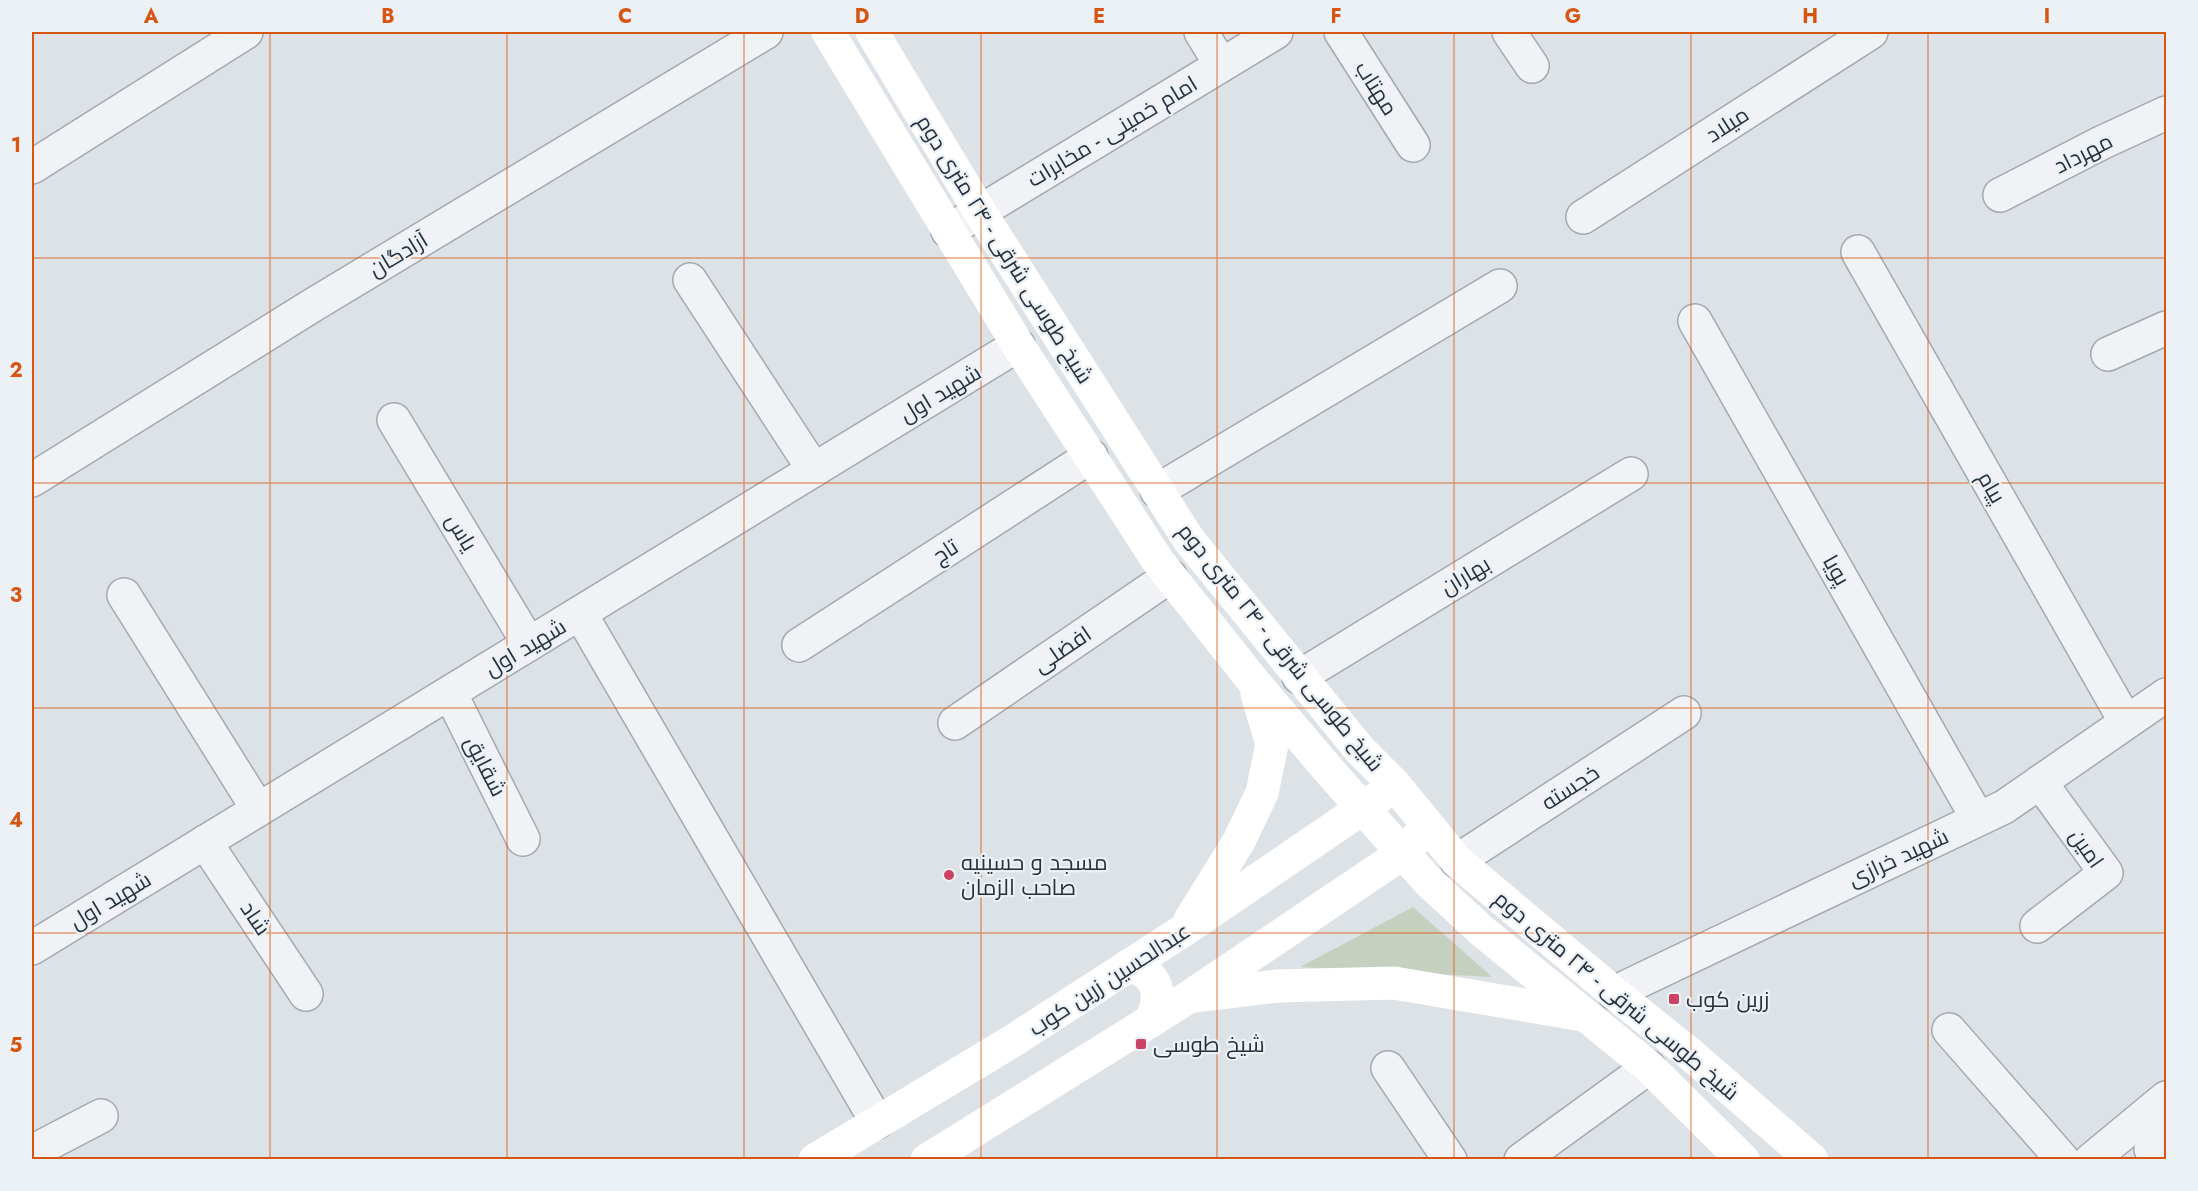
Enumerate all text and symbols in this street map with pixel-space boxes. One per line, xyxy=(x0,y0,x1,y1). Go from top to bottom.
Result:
text: A xyxy=(143,2,159,31)
text: B xyxy=(381,2,395,31)
text: C xyxy=(618,2,632,31)
text: D xyxy=(855,2,869,31)
text: E xyxy=(1093,2,1105,31)
text: F xyxy=(1330,2,1342,31)
text: G xyxy=(1565,2,1581,31)
text: H xyxy=(1802,2,1818,31)
text: I xyxy=(2044,2,2050,31)
street label: مهتاب xyxy=(1348,55,1406,121)
street label: امام خمینی - مخابرات xyxy=(1021,67,1203,195)
street label: میلاد xyxy=(1699,98,1755,150)
street label: شیخ طوسی شرقی - ۲۴ متری دوم xyxy=(909,108,1101,390)
street label: مهرداد xyxy=(2048,125,2118,181)
text: 1 xyxy=(11,131,21,160)
street label: آزادگان xyxy=(362,224,434,284)
text: 2 xyxy=(9,356,23,385)
street label: شهید اول xyxy=(893,356,987,430)
street label: پیام xyxy=(1970,465,2014,509)
street label: یاس xyxy=(438,507,486,557)
street label: شیخ طوسی شرقی - ۲۴ متری دوم xyxy=(1170,516,1392,778)
street label: تاج xyxy=(926,531,964,571)
street label: بهاران xyxy=(1434,548,1496,602)
street label: پویا xyxy=(1815,549,1859,592)
text: 3 xyxy=(10,581,22,610)
street label: شهید اول xyxy=(478,610,572,684)
street label: افضلی xyxy=(1026,618,1098,680)
street label: شقایق xyxy=(457,730,515,802)
street label: خجسته xyxy=(1535,756,1605,818)
text: 4 xyxy=(9,806,23,835)
street label: شهید خرازی xyxy=(1842,820,1954,894)
street label: امین xyxy=(2062,822,2112,874)
place label: مسجد و حسینیه صاحب الزمان xyxy=(961,846,1108,903)
street label: شهید اول xyxy=(63,863,157,937)
marker: مسجد و حسینیه صاحب الزمان xyxy=(942,868,956,882)
street label: شیخ طوسی شرقی - ۲۴ متری دوم xyxy=(1487,883,1747,1107)
street label: شاد xyxy=(233,894,279,942)
street label: عبدالحسین زرین کوب xyxy=(1022,915,1196,1043)
place label: زرین کوب xyxy=(1686,983,1769,1015)
marker: زرین کوب xyxy=(1667,992,1681,1006)
place label: شیخ طوسی xyxy=(1153,1028,1265,1060)
text: 5 xyxy=(10,1031,23,1060)
marker: شیخ طوسی xyxy=(1134,1037,1148,1051)

